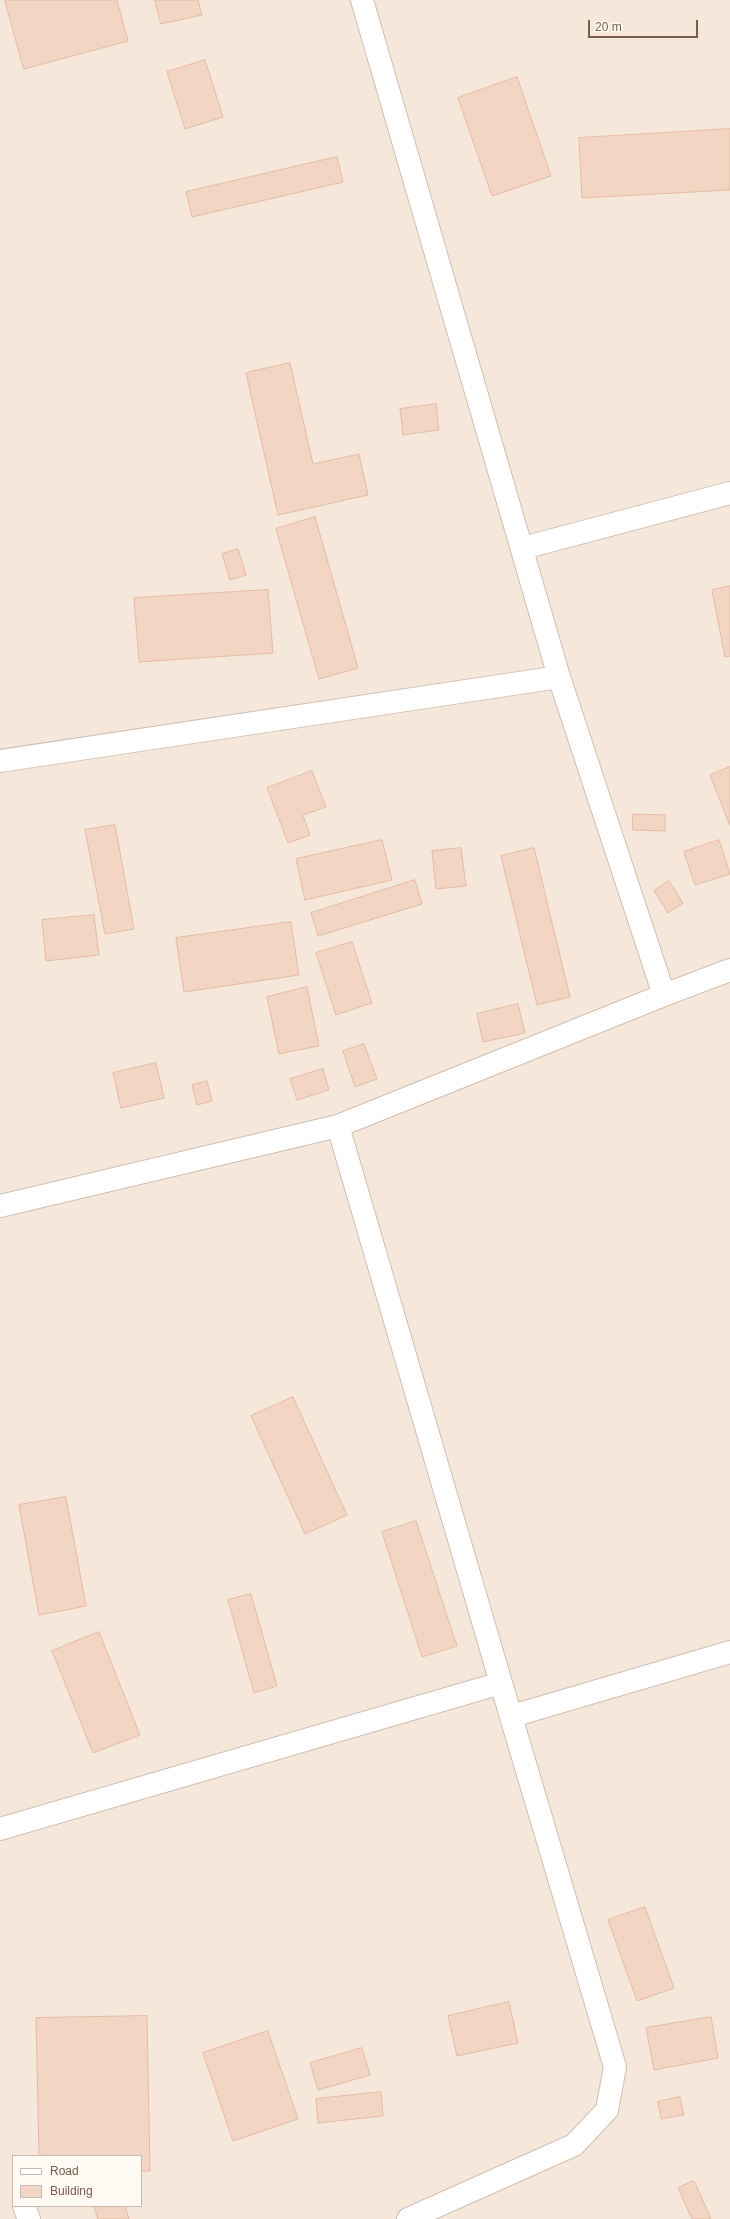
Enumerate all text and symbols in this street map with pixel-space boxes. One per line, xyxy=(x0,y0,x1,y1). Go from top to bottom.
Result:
scale bar xyxy=(590,12,700,38)
text: 20 m xyxy=(595,20,622,34)
legend xyxy=(12,2155,142,2207)
text: Road xyxy=(50,2164,79,2178)
text: Building xyxy=(50,2184,93,2198)

